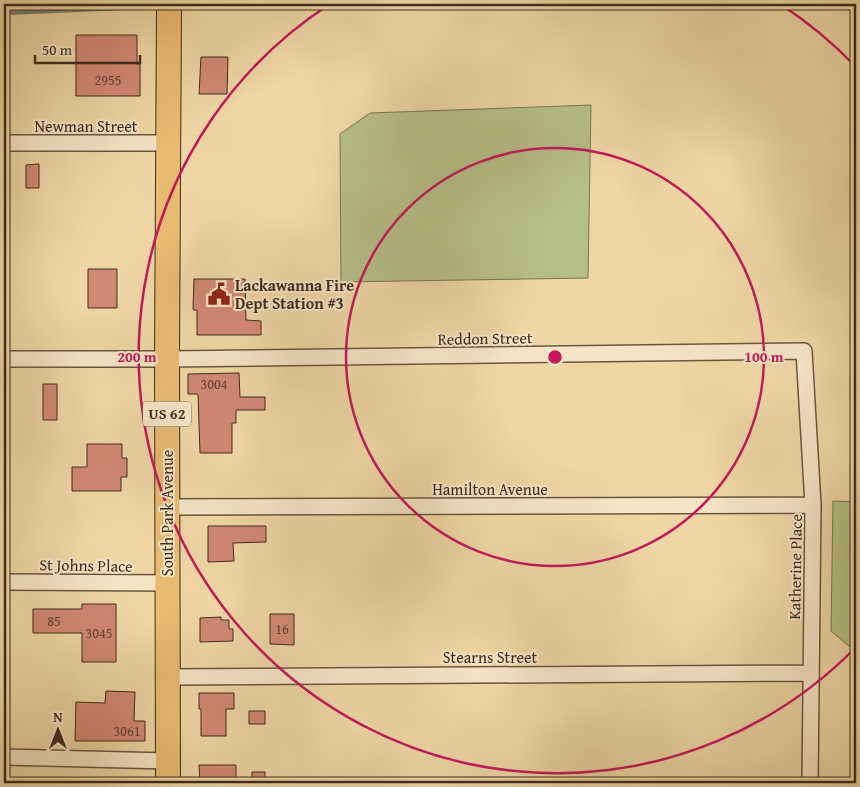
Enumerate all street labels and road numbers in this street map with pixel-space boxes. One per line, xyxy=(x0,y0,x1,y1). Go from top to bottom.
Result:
street label: Newman Street xyxy=(35,114,138,138)
street label: Reddon Street xyxy=(437,325,533,351)
road number: US 62 xyxy=(143,402,191,426)
street label: South Park Avenue xyxy=(155,450,179,576)
street label: Hamilton Avenue xyxy=(432,477,548,501)
street label: Katherine Place xyxy=(782,514,808,620)
street label: St Johns Place xyxy=(39,552,133,578)
street label: Stearns Street xyxy=(443,645,538,669)

